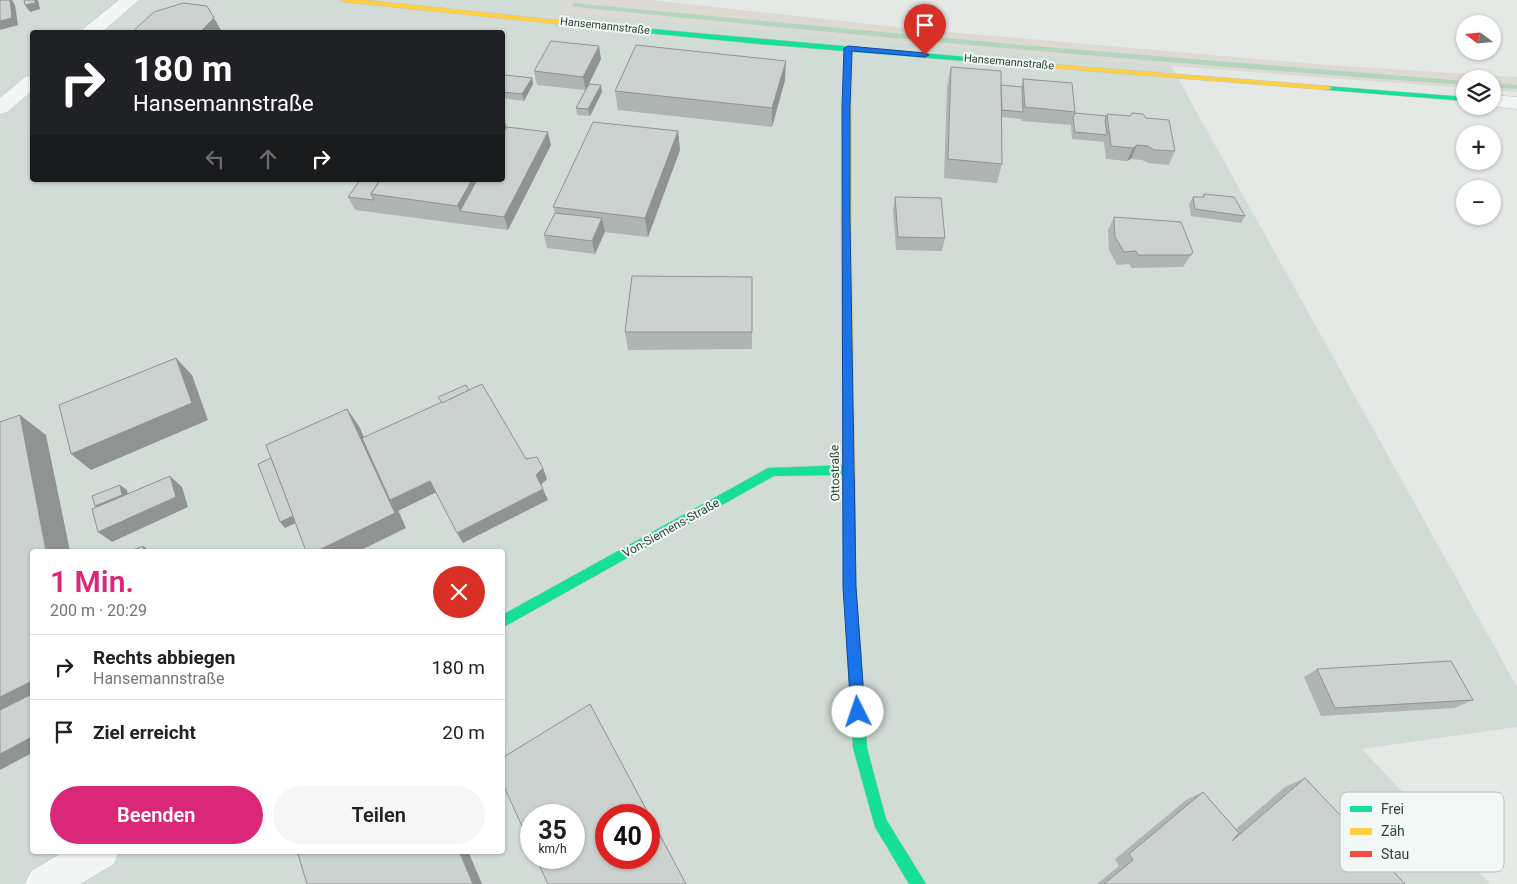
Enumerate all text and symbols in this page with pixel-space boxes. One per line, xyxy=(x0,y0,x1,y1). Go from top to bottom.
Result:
pin xyxy=(904,4,946,55)
icon: arrive xyxy=(911,11,939,39)
street label: Hansemannstraße xyxy=(559,15,651,37)
north arrow xyxy=(1456,15,1501,60)
map controls xyxy=(1456,15,1501,225)
text: 180 m xyxy=(133,49,232,90)
icon: right xyxy=(50,50,115,115)
street label: Hansemannstraße xyxy=(963,52,1055,72)
button: layers xyxy=(1456,70,1501,115)
text: Hansemannstraße xyxy=(133,91,314,116)
button: + xyxy=(1456,125,1501,170)
icon: left xyxy=(201,145,229,173)
icon: ahead xyxy=(254,145,282,173)
icon: right xyxy=(307,145,335,173)
button: − xyxy=(1456,180,1501,225)
street label: Ottostraße xyxy=(828,444,842,502)
street label: Von-Siemens-Straße xyxy=(620,496,722,560)
text: 1 Min. xyxy=(50,564,134,599)
button: close xyxy=(433,566,485,618)
text: 200 m · 20:29 xyxy=(50,601,147,620)
text: Rechts abbiegen xyxy=(93,646,235,669)
icon: right xyxy=(50,653,78,681)
text: 180 m xyxy=(432,656,485,679)
text: Hansemannstraße xyxy=(93,669,224,688)
position arrow xyxy=(831,685,883,737)
icon: arrive xyxy=(50,718,78,746)
text: Ziel erreicht xyxy=(93,721,196,744)
text: 20 m xyxy=(442,721,485,744)
button: Beenden xyxy=(50,786,263,844)
button: Teilen xyxy=(273,786,485,844)
legend xyxy=(1340,792,1504,872)
text: Frei xyxy=(1381,801,1404,817)
speed limit sign: 40 xyxy=(595,804,660,869)
text: 35 xyxy=(538,816,567,845)
text: Zäh xyxy=(1381,823,1405,839)
text: km/h xyxy=(538,842,567,856)
text: Stau xyxy=(1381,846,1409,862)

